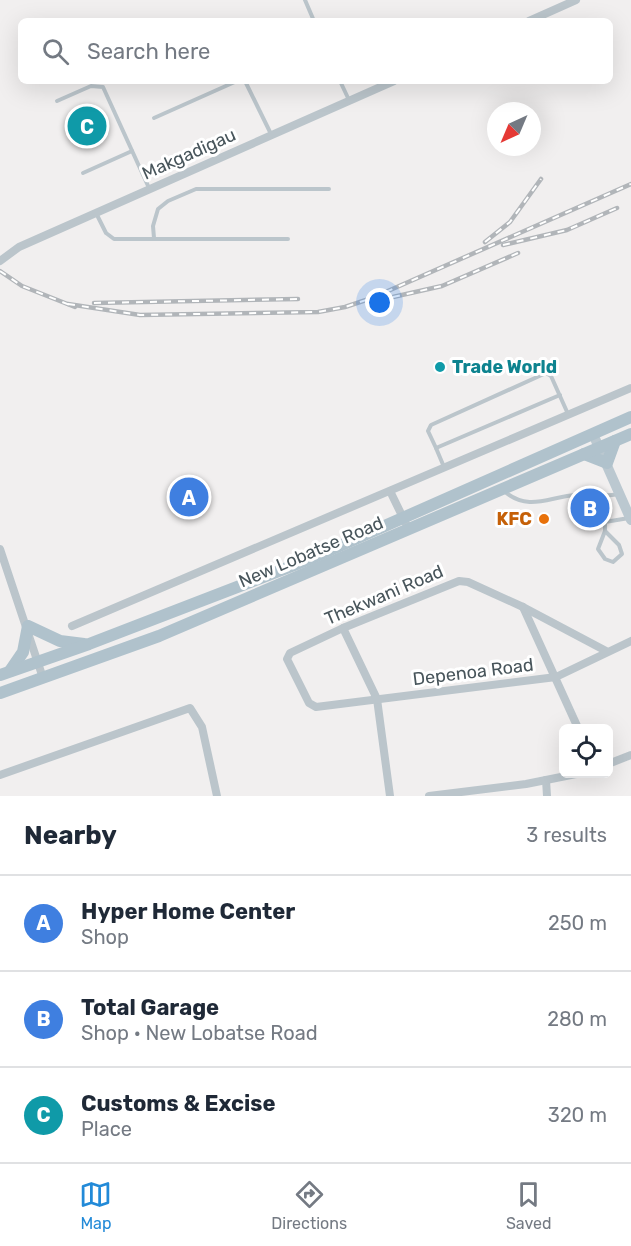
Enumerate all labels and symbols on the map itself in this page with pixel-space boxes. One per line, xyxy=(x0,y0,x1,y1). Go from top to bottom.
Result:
north arrow xyxy=(487,102,541,156)
pin: C xyxy=(68,104,106,148)
street label: Makgadigau xyxy=(139,124,239,184)
your location xyxy=(365,288,394,317)
place label: Trade World xyxy=(452,356,557,378)
marker: Trade World xyxy=(433,360,447,374)
pin: A xyxy=(170,474,208,520)
pin: B xyxy=(570,486,610,530)
place label: KFC xyxy=(496,508,532,530)
street label: New Lobatse Road xyxy=(235,512,387,592)
marker: KFC xyxy=(537,512,551,526)
street label: Thekwani Road xyxy=(321,560,447,630)
street label: Depenoa Road xyxy=(411,654,535,690)

